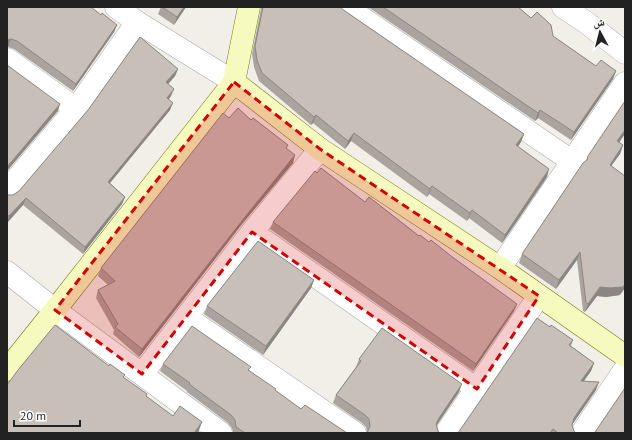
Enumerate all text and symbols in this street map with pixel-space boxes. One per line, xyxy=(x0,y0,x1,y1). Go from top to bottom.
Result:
north arrow xyxy=(580,12,620,52)
text: ش xyxy=(592,14,606,31)
scale bar xyxy=(14,402,80,428)
text: 20 m xyxy=(20,408,46,423)

